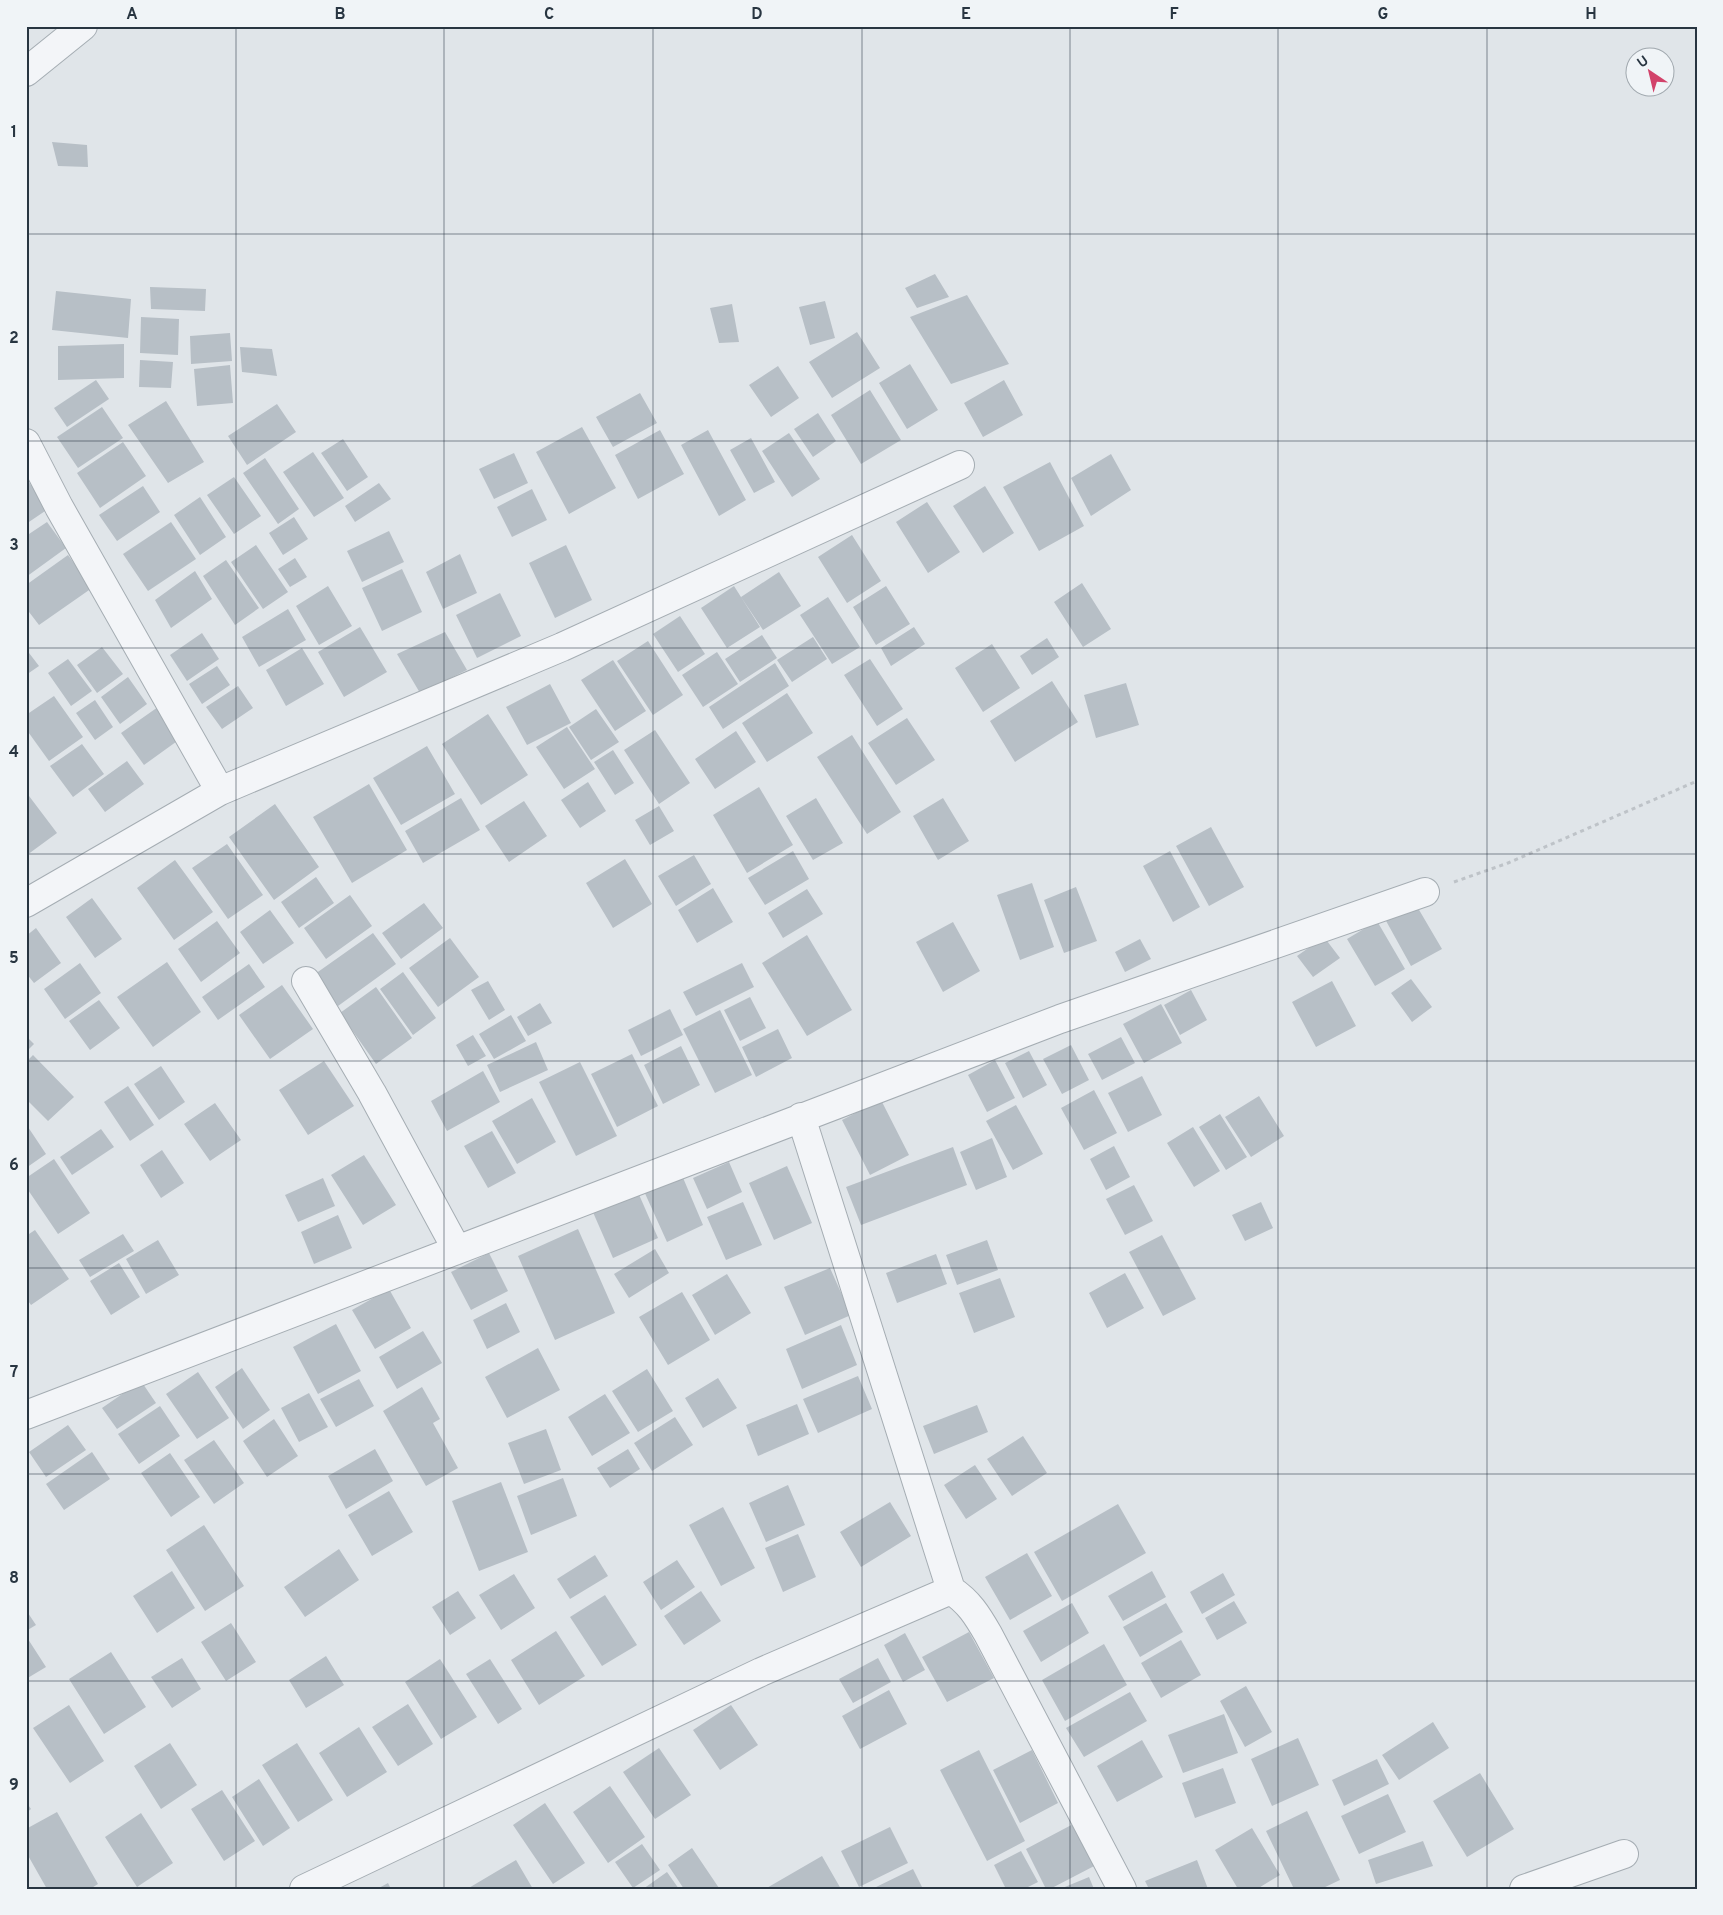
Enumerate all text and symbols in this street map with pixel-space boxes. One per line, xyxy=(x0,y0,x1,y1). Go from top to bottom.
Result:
text: A xyxy=(126,5,138,25)
text: B xyxy=(334,5,346,25)
text: C xyxy=(544,5,554,25)
text: D xyxy=(751,5,763,25)
text: E xyxy=(961,5,971,25)
text: F xyxy=(1169,5,1179,25)
text: G xyxy=(1378,5,1388,25)
text: H xyxy=(1585,5,1597,25)
north arrow xyxy=(1626,48,1676,98)
text: U xyxy=(1634,53,1652,72)
text: 1 xyxy=(11,123,17,143)
text: 2 xyxy=(9,329,19,349)
text: 3 xyxy=(9,536,19,556)
text: 4 xyxy=(9,743,19,763)
text: 5 xyxy=(9,949,19,969)
text: 6 xyxy=(9,1156,19,1176)
text: 7 xyxy=(10,1363,18,1383)
text: 8 xyxy=(9,1569,19,1589)
text: 9 xyxy=(9,1776,19,1796)

